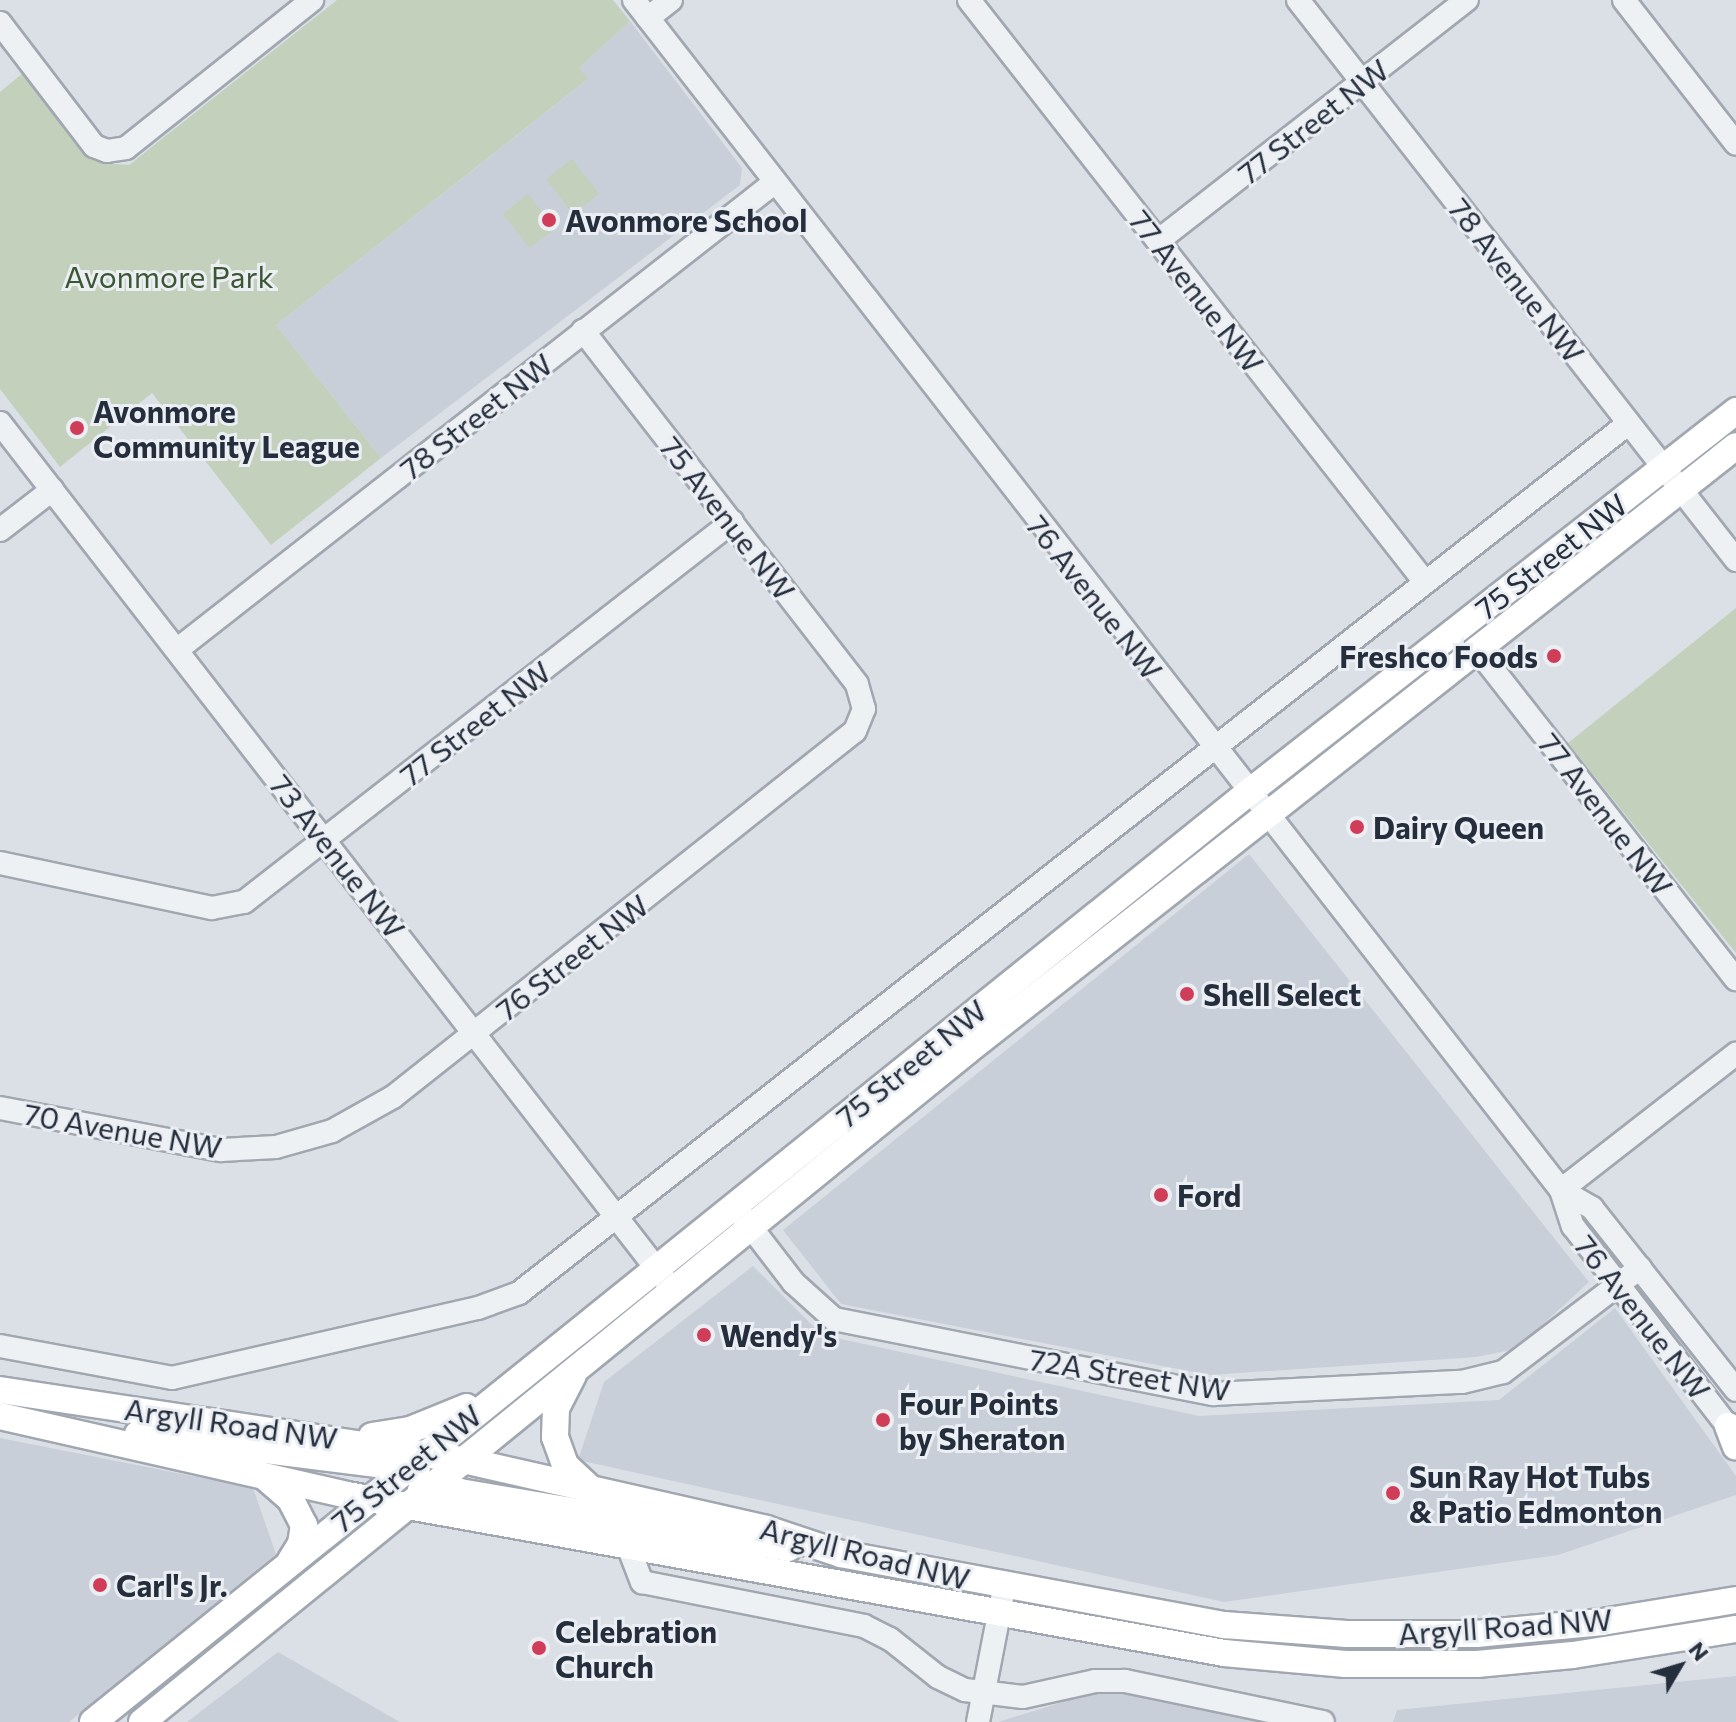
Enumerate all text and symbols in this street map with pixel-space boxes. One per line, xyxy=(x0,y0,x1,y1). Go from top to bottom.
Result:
street label: 77 Street NW xyxy=(1231,51,1395,191)
street label: 78 Avenue NW xyxy=(1442,191,1592,369)
place label: Avonmore School xyxy=(565,202,808,238)
street label: 77 Avenue NW xyxy=(1122,203,1272,379)
marker: Avonmore School xyxy=(540,211,558,229)
park label: Avonmore Park xyxy=(64,258,274,294)
street label: 78 Street NW xyxy=(393,345,559,487)
place label: Avonmore Community League xyxy=(93,393,360,464)
marker: Avonmore Community League xyxy=(68,419,86,437)
street label: 75 Avenue NW xyxy=(653,429,803,607)
street label: 75 Street NW xyxy=(1468,486,1634,626)
street label: 76 Avenue NW xyxy=(1020,508,1170,686)
place label: Freshco Foods xyxy=(1339,638,1538,674)
marker: Freshco Foods xyxy=(1545,647,1563,665)
street label: 77 Street NW xyxy=(393,653,557,793)
street label: 77 Avenue NW xyxy=(1531,726,1681,902)
street label: 73 Avenue NW xyxy=(263,767,413,945)
place label: Dairy Queen xyxy=(1373,809,1544,845)
marker: Dairy Queen xyxy=(1348,818,1366,836)
street label: 76 Street NW xyxy=(489,886,655,1028)
place label: Shell Select xyxy=(1203,976,1361,1012)
marker: Shell Select xyxy=(1178,985,1196,1003)
street label: 75 Street NW xyxy=(829,992,993,1134)
street label: 70 Avenue NW xyxy=(21,1095,225,1165)
place label: Ford xyxy=(1177,1177,1241,1213)
marker: Ford xyxy=(1152,1186,1170,1204)
street label: 76 Avenue NW xyxy=(1568,1228,1718,1406)
place label: Wendy's xyxy=(720,1317,837,1353)
marker: Wendy's xyxy=(695,1326,713,1344)
street label: 72A Street NW xyxy=(1027,1340,1233,1408)
place label: Four Points by Sheraton xyxy=(899,1385,1065,1456)
street label: Argyll Road NW xyxy=(122,1390,340,1456)
street label: 75 Street NW xyxy=(324,1397,488,1539)
marker: Four Points by Sheraton xyxy=(874,1411,892,1429)
place label: Sun Ray Hot Tubs & Patio Edmonton xyxy=(1409,1458,1662,1528)
marker: Sun Ray Hot Tubs & Patio Edmonton xyxy=(1384,1484,1402,1502)
street label: Argyll Road NW xyxy=(757,1510,973,1596)
place label: Carl's Jr. xyxy=(116,1567,228,1603)
marker: Carl's Jr. xyxy=(91,1576,109,1594)
street label: Argyll Road NW xyxy=(1397,1601,1613,1651)
place label: Celebration Church xyxy=(555,1613,717,1684)
north arrow xyxy=(1640,1626,1720,1706)
text: N xyxy=(1684,1636,1715,1666)
marker: Celebration Church xyxy=(530,1639,548,1657)

